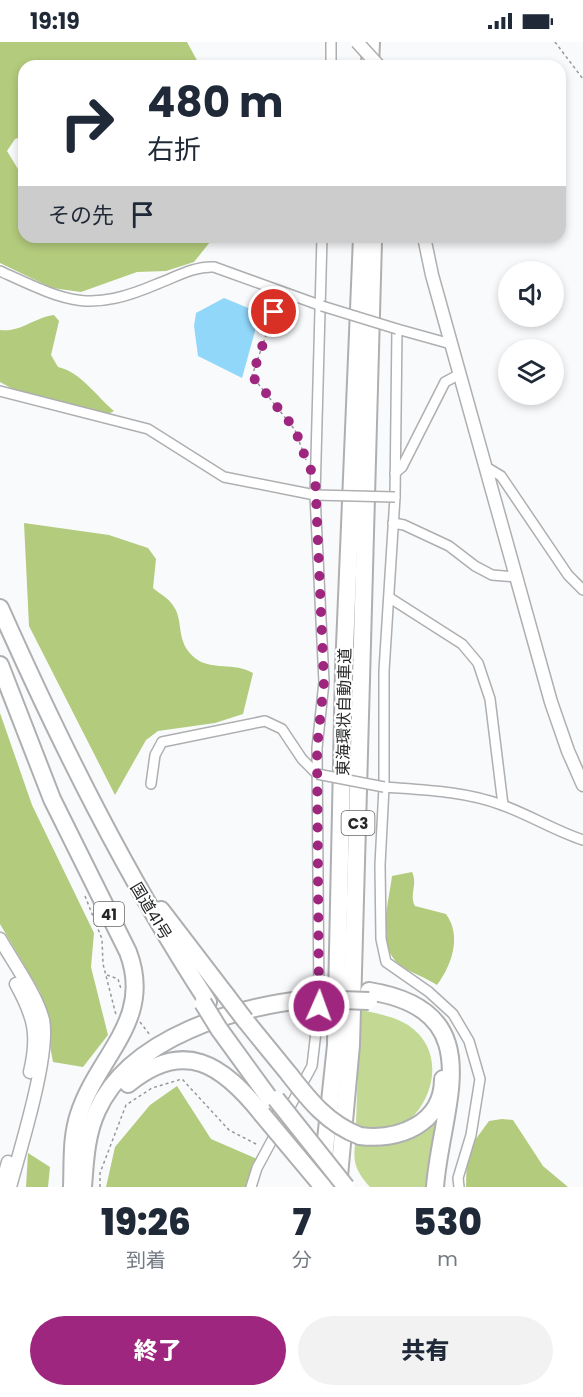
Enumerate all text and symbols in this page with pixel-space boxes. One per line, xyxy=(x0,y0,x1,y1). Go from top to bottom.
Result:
text: 19:19 xyxy=(30,6,80,37)
text: 480 m xyxy=(147,73,283,132)
icon: right xyxy=(48,84,126,162)
text: 右折 xyxy=(147,131,201,168)
icon: arrive xyxy=(126,198,159,231)
text: その先 xyxy=(48,200,114,231)
map controls xyxy=(498,261,564,405)
button: sound xyxy=(498,261,564,327)
pin xyxy=(248,286,299,337)
icon: arrive xyxy=(257,295,290,328)
button: layers xyxy=(498,339,564,405)
street label: 東海環状自動車道 xyxy=(331,648,357,776)
road number: C3 xyxy=(342,811,374,835)
street label: 国道41号 xyxy=(125,878,177,944)
road number: 41 xyxy=(94,902,124,926)
position arrow xyxy=(287,974,351,1038)
text: 19:26 xyxy=(101,1197,191,1248)
text: 7 xyxy=(292,1197,311,1248)
text: 530 xyxy=(413,1197,482,1248)
text: m xyxy=(437,1245,458,1273)
text: 到着 xyxy=(126,1246,166,1274)
text: 分 xyxy=(292,1246,312,1274)
button: 終了 xyxy=(30,1316,286,1385)
button: 共有 xyxy=(298,1316,553,1385)

